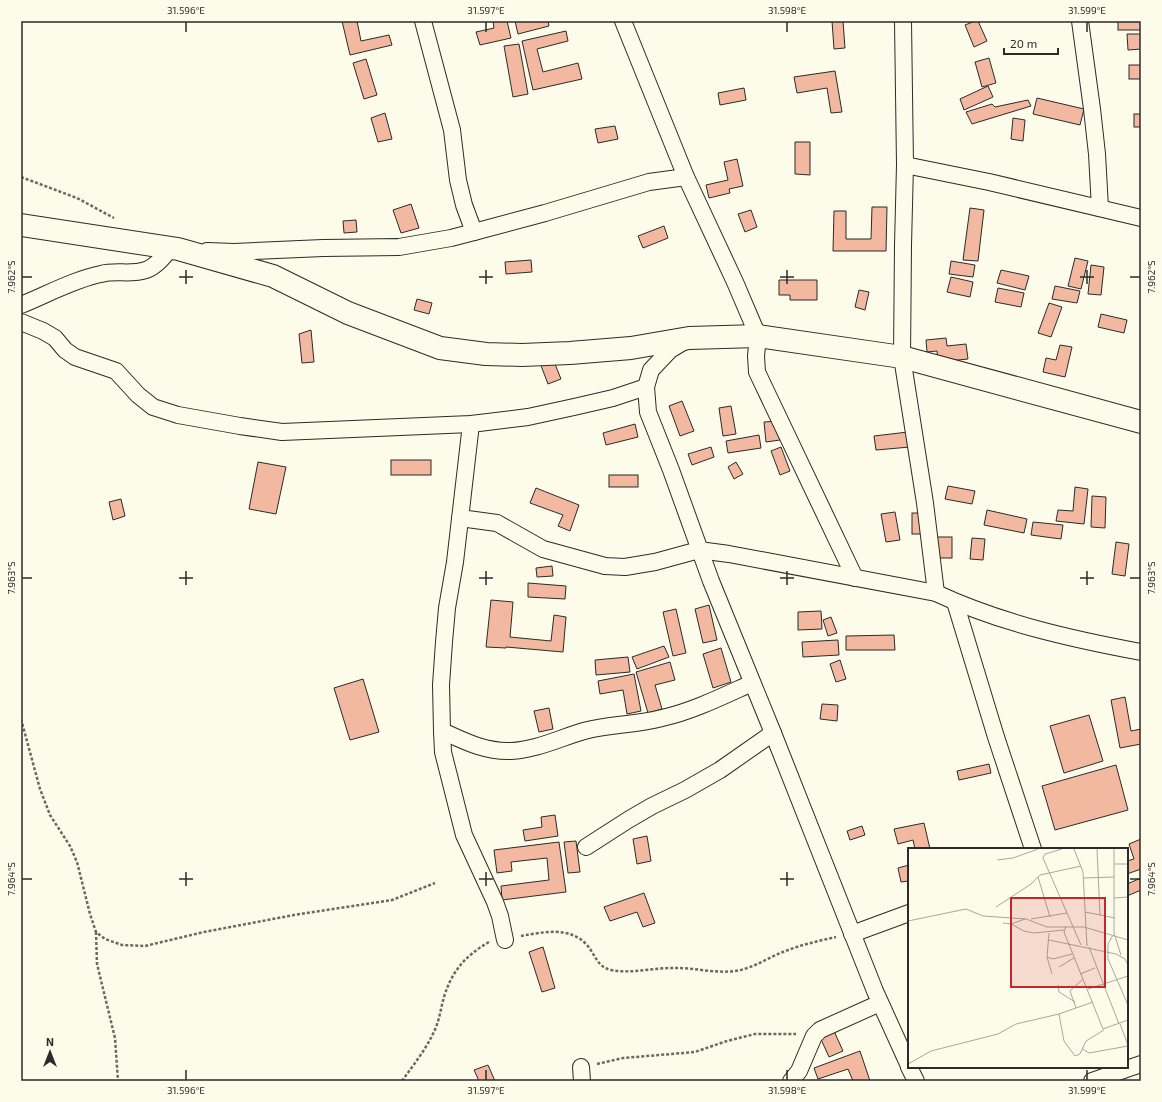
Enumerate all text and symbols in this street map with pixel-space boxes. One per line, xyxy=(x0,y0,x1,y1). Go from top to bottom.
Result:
text: 31.596°E xyxy=(167,4,205,16)
text: 31.597°E xyxy=(467,4,505,16)
text: 31.598°E xyxy=(768,4,807,16)
text: 31.599°E xyxy=(1068,4,1106,16)
scale bar xyxy=(1004,30,1058,56)
text: 20 m xyxy=(1010,36,1037,50)
text: 7.962°S xyxy=(5,260,17,294)
text: 7.962°S xyxy=(1145,260,1157,294)
text: 7.963°S xyxy=(5,561,17,595)
text: 7.963°S xyxy=(1145,561,1157,595)
inset map xyxy=(908,848,1128,1068)
text: 7.964°S xyxy=(5,862,17,896)
text: 7.964°S xyxy=(1145,862,1157,896)
north arrow xyxy=(30,1032,70,1072)
text: N xyxy=(46,1035,54,1048)
text: 31.596°E xyxy=(167,1084,205,1096)
text: 31.597°E xyxy=(467,1084,505,1096)
text: 31.598°E xyxy=(768,1084,807,1096)
text: 31.599°E xyxy=(1068,1084,1106,1096)

